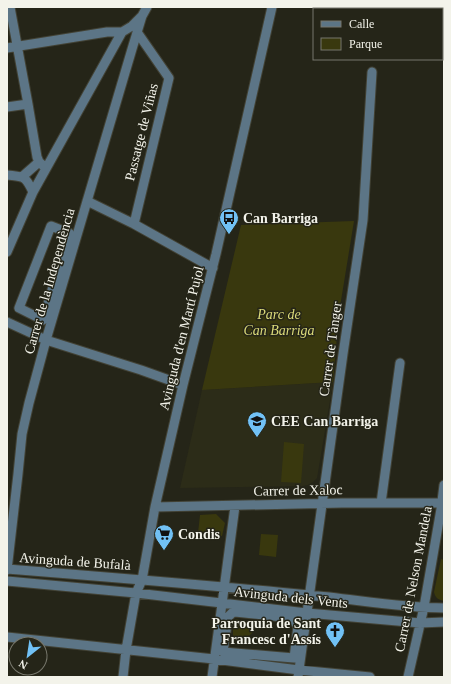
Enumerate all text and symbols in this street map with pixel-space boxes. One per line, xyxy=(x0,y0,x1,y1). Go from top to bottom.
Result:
legend xyxy=(313,8,443,60)
text: Calle xyxy=(349,17,374,31)
text: Parque xyxy=(349,37,382,51)
street label: Passatge de Viñas xyxy=(122,82,161,182)
street label: Carrer de la Independència xyxy=(21,206,78,356)
bus stop icon: Can Barriga xyxy=(218,207,240,235)
place label: Can Barriga xyxy=(243,211,318,226)
street label: Avinguda d'en Martí Pujol xyxy=(156,264,207,412)
street label: Carrer de Tànger xyxy=(316,300,345,397)
park label: Parc de Can Barriga xyxy=(243,307,315,338)
school or university icon: CEE Can Barriga xyxy=(246,410,268,438)
place label: CEE Can Barriga xyxy=(271,414,378,429)
street label: Carrer de Xaloc xyxy=(253,482,343,499)
street label: Carrer de Nelson Mandela xyxy=(392,504,435,653)
supermarket icon: Condis xyxy=(153,523,175,551)
place label: Condis xyxy=(178,527,221,542)
street label: Avinguda de Bufalà xyxy=(19,550,132,573)
street label: Avinguda dels Vents xyxy=(233,584,349,611)
place label: Parroquia de Sant Francesc d'Assís xyxy=(212,616,322,647)
church icon: Parroquia de Sant Francesc d'Assís xyxy=(324,620,346,648)
north arrow xyxy=(8,636,48,676)
text: N xyxy=(17,657,29,672)

